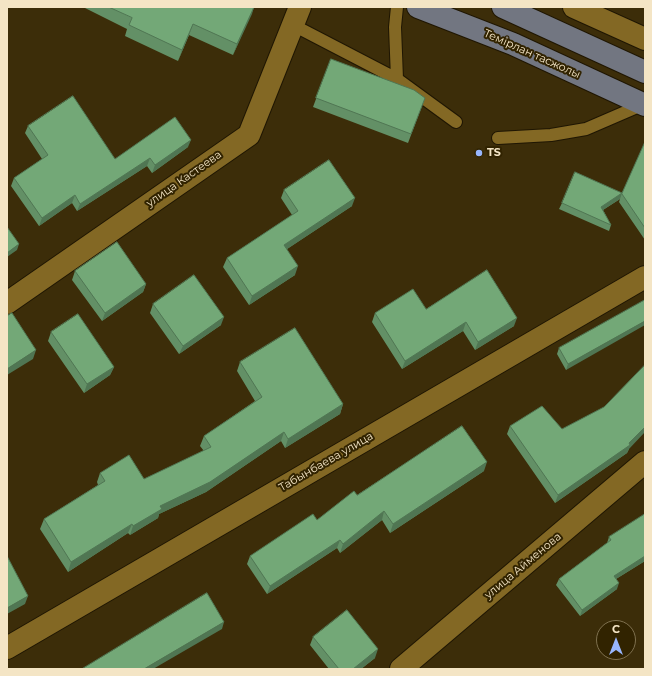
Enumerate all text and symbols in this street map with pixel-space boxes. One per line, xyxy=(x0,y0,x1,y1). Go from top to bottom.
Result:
street label: Темірлан тасжолы xyxy=(482,27,582,81)
place label: TS xyxy=(487,146,501,160)
street label: улица Кастеева xyxy=(144,148,224,210)
marker: TS xyxy=(474,148,484,158)
street label: Табынбаева улица xyxy=(277,430,375,494)
street label: улица Айменова xyxy=(482,530,564,602)
north arrow xyxy=(596,620,636,660)
text: С xyxy=(612,622,620,636)

